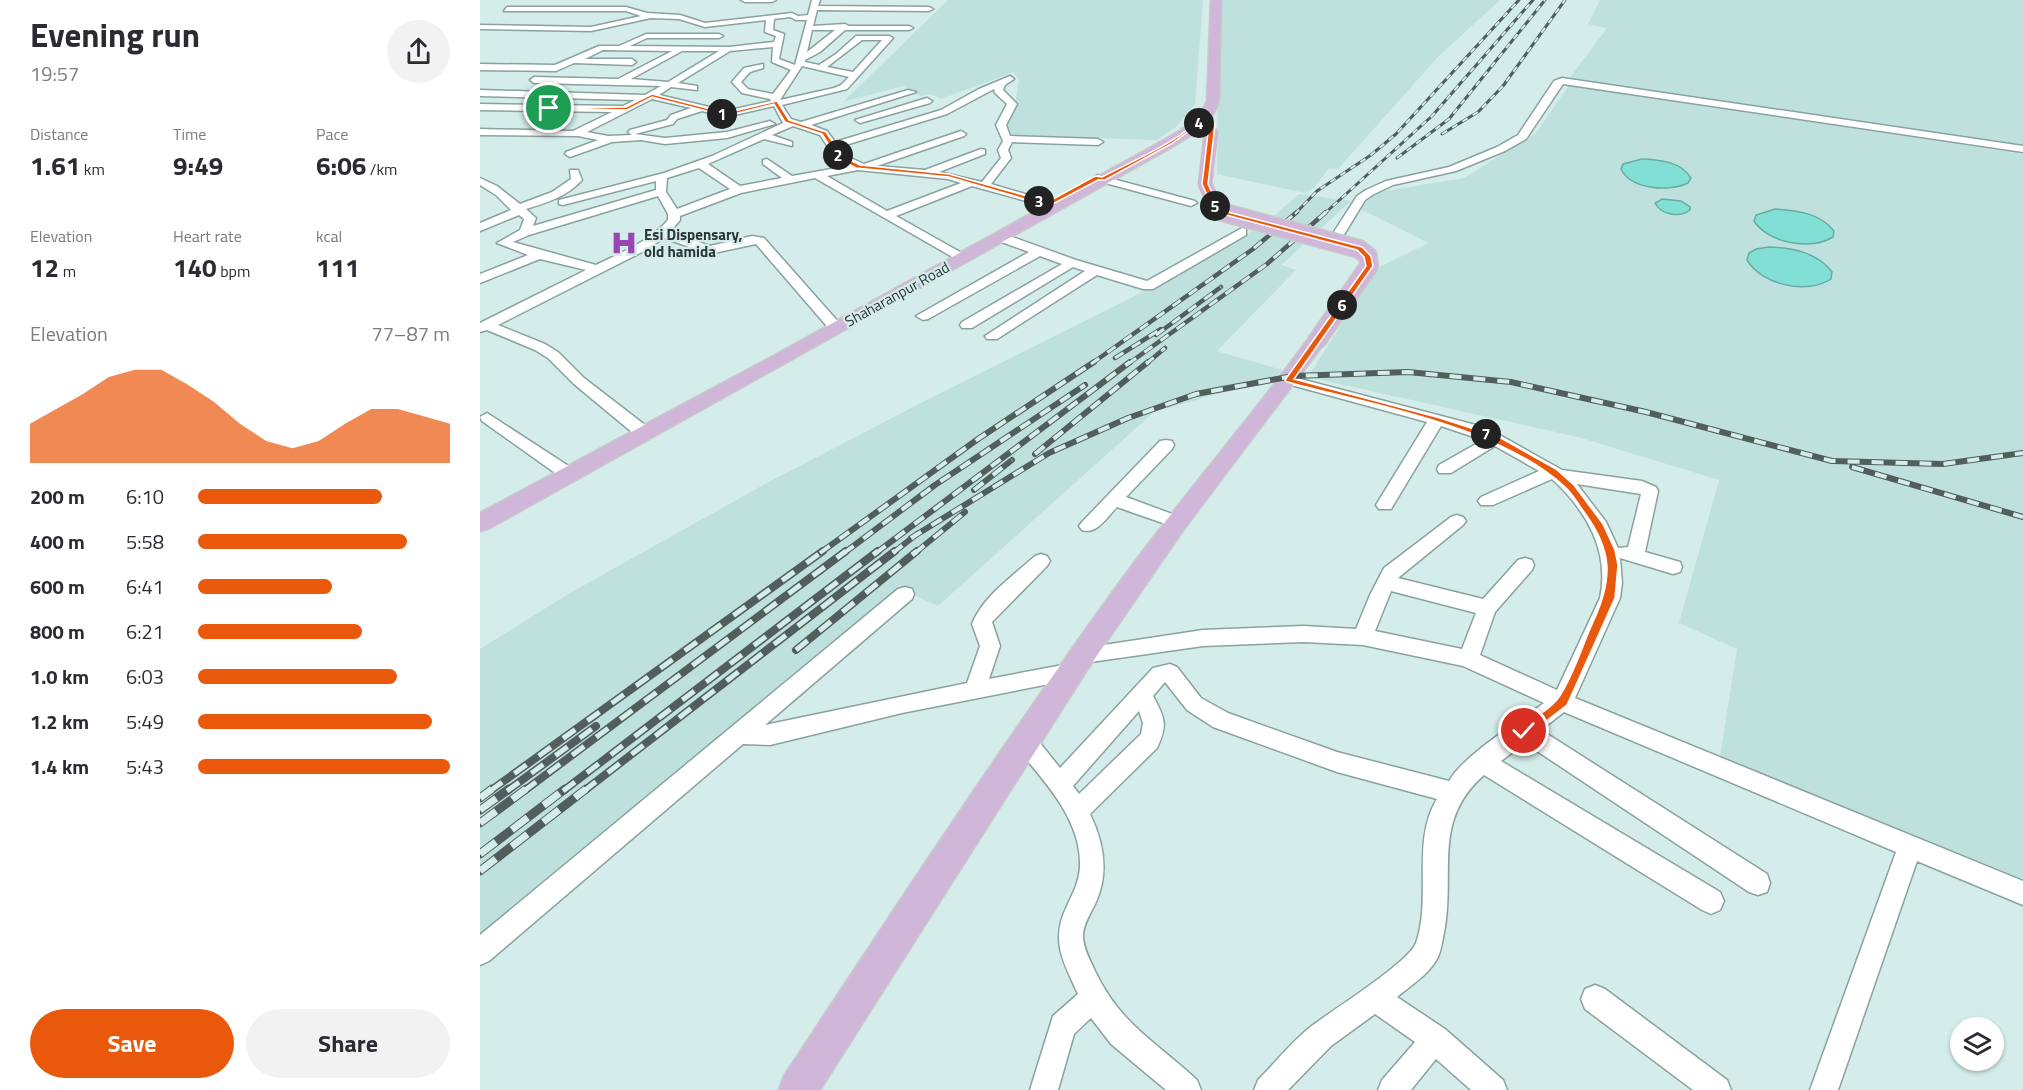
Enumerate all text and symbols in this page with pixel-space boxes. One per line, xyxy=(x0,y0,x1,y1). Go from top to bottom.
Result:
text: Evening run xyxy=(30,10,200,60)
button: share xyxy=(387,20,450,83)
text: 19:57 xyxy=(30,58,79,89)
pin xyxy=(523,82,574,133)
icon: arrive xyxy=(532,91,565,124)
pin: 1 xyxy=(707,99,737,129)
text: 1 xyxy=(718,102,726,126)
pin: 4 xyxy=(1184,108,1214,138)
text: 4 xyxy=(1195,111,1203,135)
text: Distance xyxy=(30,122,88,146)
text: Time xyxy=(173,122,206,146)
text: Pace xyxy=(316,122,348,146)
pin: 2 xyxy=(823,140,853,170)
text: 2 xyxy=(834,143,842,167)
text: 1.61 xyxy=(30,146,80,185)
text: 9:49 xyxy=(173,146,223,185)
text: 6:06 xyxy=(316,146,366,185)
text: km xyxy=(80,157,105,181)
text: /km xyxy=(366,157,398,181)
pin: 3 xyxy=(1024,186,1054,216)
text: 3 xyxy=(1035,189,1043,213)
pin: 5 xyxy=(1200,191,1230,221)
text: 5 xyxy=(1211,194,1219,218)
place label: Esi Dispensary, old hamida xyxy=(644,223,743,263)
text: Elevation xyxy=(30,224,92,248)
text: Heart rate xyxy=(173,224,242,248)
text: kcal xyxy=(316,224,342,248)
hospital icon: Esi Dispensary, old hamida xyxy=(609,228,639,258)
text: 12 xyxy=(30,248,59,287)
text: 140 xyxy=(173,248,217,287)
text: 111 xyxy=(316,248,360,287)
street label: Shaharanpur Road xyxy=(840,256,954,332)
text: m xyxy=(59,259,76,283)
text: bpm xyxy=(217,259,250,283)
pin: 6 xyxy=(1327,290,1357,320)
text: 6 xyxy=(1338,293,1346,317)
text: Elevation xyxy=(30,318,108,349)
text: 77–87 m xyxy=(371,318,450,349)
pin: 7 xyxy=(1471,419,1501,449)
text: 7 xyxy=(1482,422,1490,446)
text: 200 m xyxy=(30,481,85,512)
text: 6:10 xyxy=(126,481,164,512)
text: 400 m xyxy=(30,526,85,557)
text: 5:58 xyxy=(126,526,164,557)
text: 600 m xyxy=(30,571,85,602)
text: 6:41 xyxy=(126,571,164,602)
text: 800 m xyxy=(30,616,85,647)
text: 6:21 xyxy=(126,616,164,647)
text: 1.0 km xyxy=(30,661,89,692)
text: 6:03 xyxy=(126,661,164,692)
pin xyxy=(1498,705,1549,756)
text: 1.2 km xyxy=(30,706,89,737)
text: 5:49 xyxy=(126,706,164,737)
icon: check xyxy=(1507,714,1540,747)
text: 1.4 km xyxy=(30,751,89,782)
text: 5:43 xyxy=(126,751,164,782)
button: Save xyxy=(30,1009,234,1078)
button: Share xyxy=(246,1009,450,1078)
map controls xyxy=(1950,1017,2004,1071)
button: layers xyxy=(1950,1017,2004,1071)

